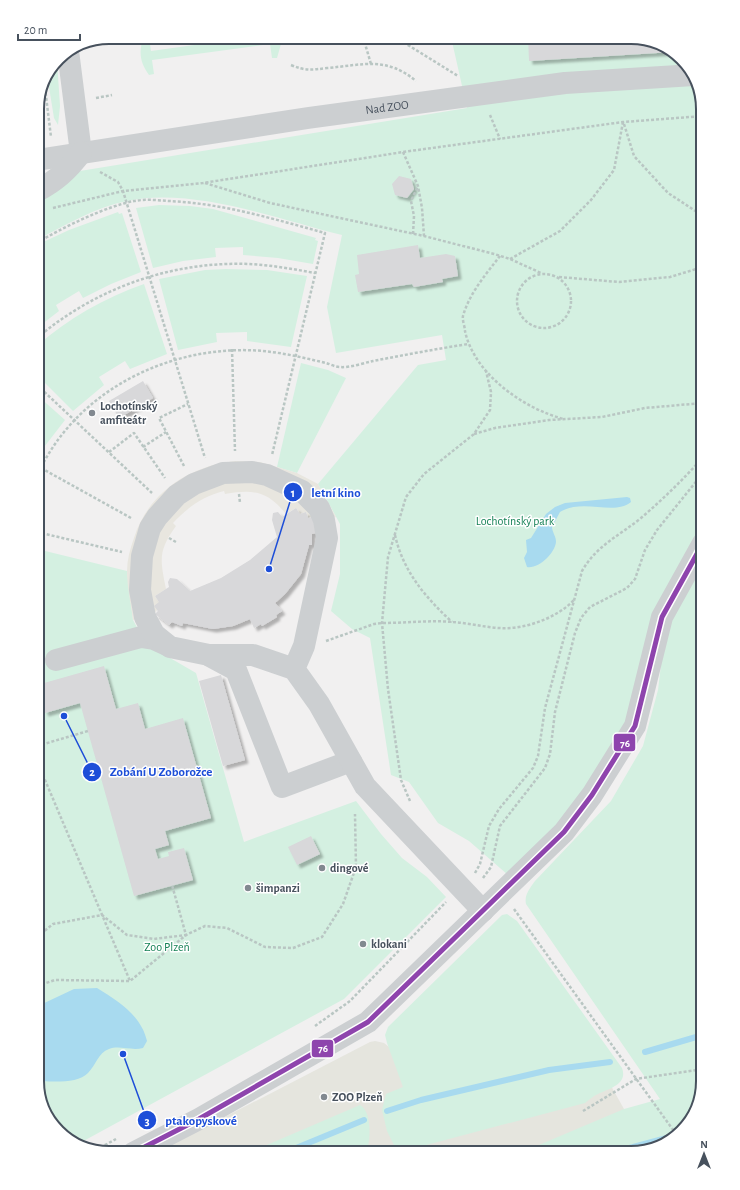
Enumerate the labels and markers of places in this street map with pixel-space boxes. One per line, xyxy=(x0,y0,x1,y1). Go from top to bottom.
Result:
place label: Lochotínský amfiteátr xyxy=(100,400,158,426)
marker: Lochotínský amfiteátr xyxy=(87,408,97,418)
callout: letní kino xyxy=(283,480,368,505)
callout: Zobání U Zoborožce xyxy=(82,759,220,784)
place label: dingové xyxy=(330,862,369,874)
marker: dingové xyxy=(317,863,327,873)
place label: šimpanzi xyxy=(256,882,300,894)
marker: šimpanzi xyxy=(243,883,253,893)
place label: klokani xyxy=(371,938,407,950)
marker: klokani xyxy=(358,939,368,949)
place label: ZOO Plzeň xyxy=(332,1091,383,1103)
marker: ZOO Plzeň xyxy=(319,1092,329,1102)
callout: ptakopyskové xyxy=(137,1108,245,1133)

